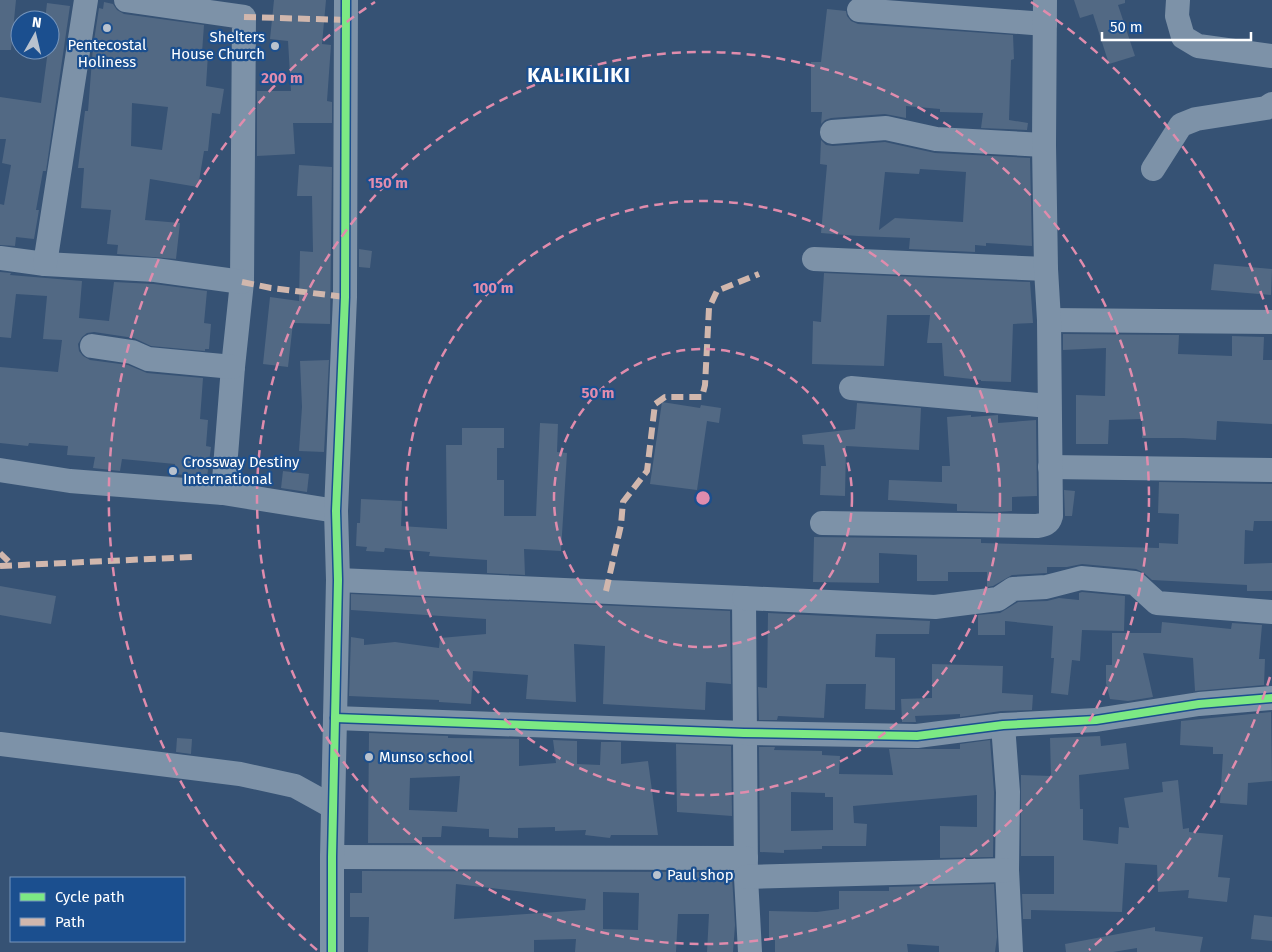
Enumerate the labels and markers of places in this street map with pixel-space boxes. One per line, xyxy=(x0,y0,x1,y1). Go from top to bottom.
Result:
marker: Pentecostal Holiness xyxy=(101,22,113,34)
place label: Shelters House Church xyxy=(171,28,265,63)
place label: Pentecostal Holiness xyxy=(68,36,147,71)
marker: Shelters House Church xyxy=(269,40,281,52)
place label: Crossway Destiny International xyxy=(183,453,300,488)
marker: Crossway Destiny International xyxy=(167,465,179,477)
centre of rings xyxy=(694,489,712,507)
place label: Munso school xyxy=(379,748,473,766)
marker: Munso school xyxy=(363,751,375,763)
place label: Paul shop xyxy=(667,866,734,884)
marker: Paul shop xyxy=(651,869,663,881)

